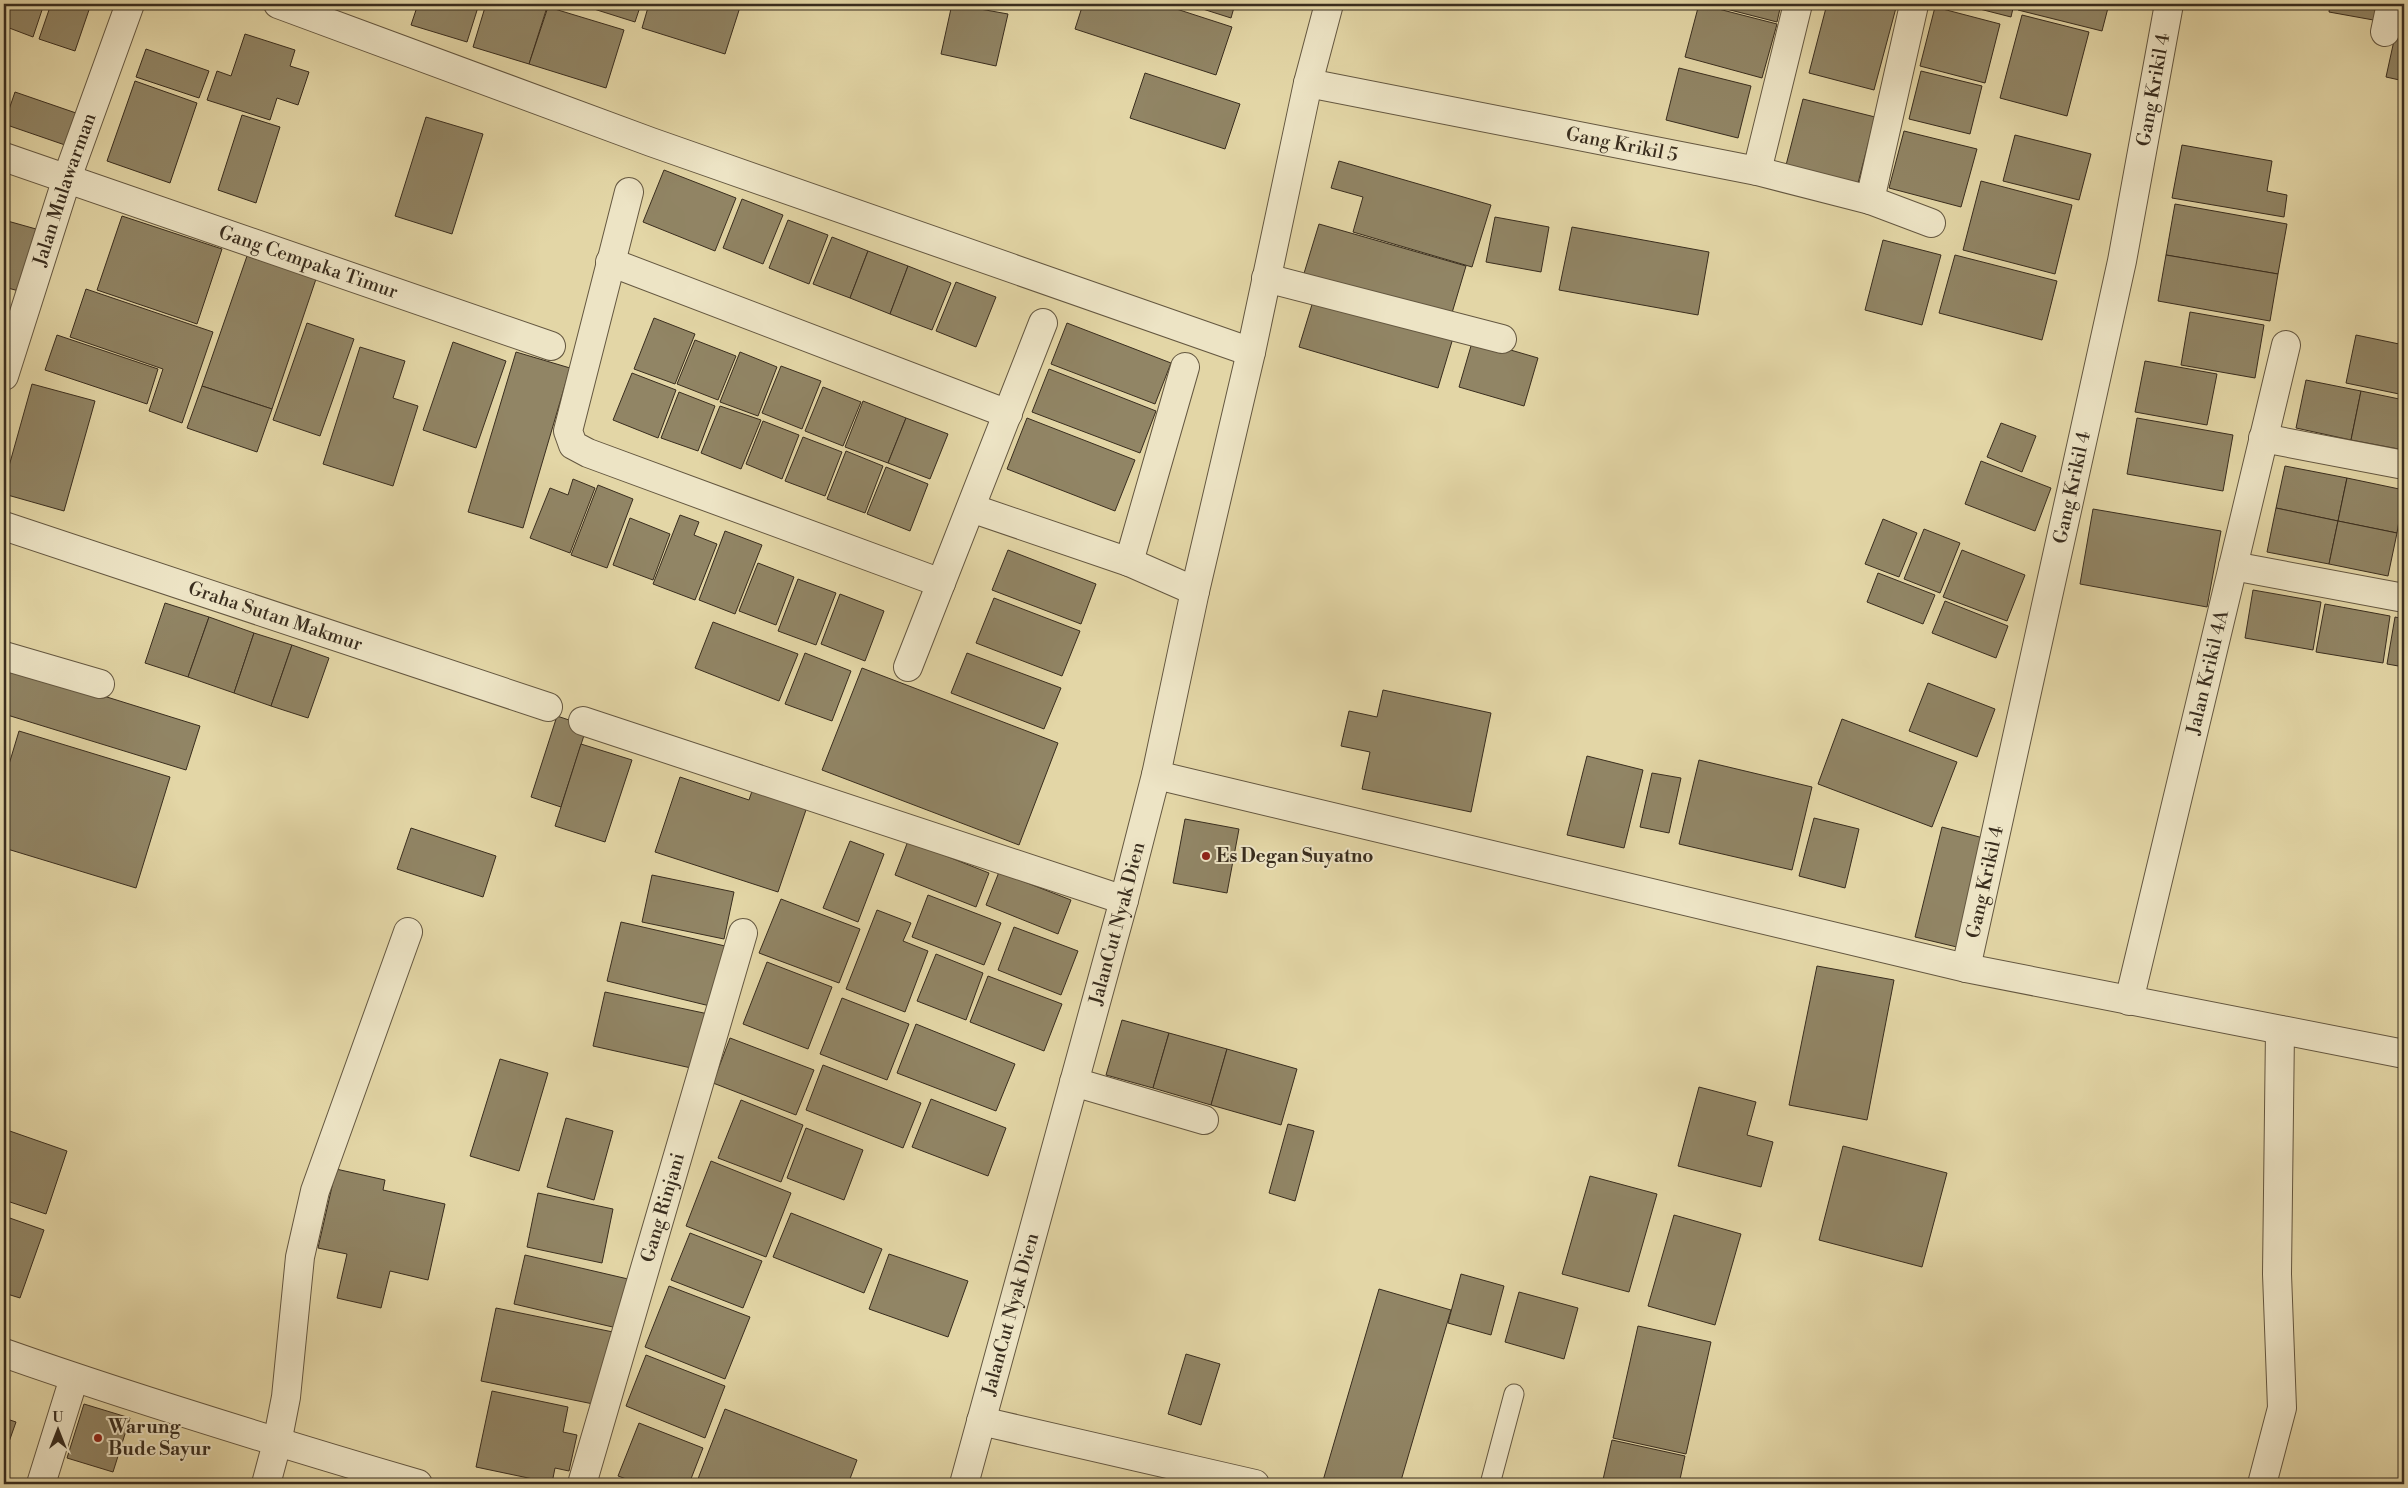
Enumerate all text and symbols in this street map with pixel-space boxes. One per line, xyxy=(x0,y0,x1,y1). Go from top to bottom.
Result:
street label: Gang Krikil 4 xyxy=(2131,31,2175,148)
street label: Jalan Mulawarman xyxy=(27,110,102,270)
street label: Gang Krikil 5 xyxy=(1564,122,1680,167)
street label: Gang Cempaka Timur xyxy=(216,220,401,304)
street label: Gang Krikil 4 xyxy=(2048,429,2096,546)
street label: Graha Sutan Makmur xyxy=(185,576,366,656)
street label: Jalan Krikil 4A xyxy=(2181,607,2234,738)
street label: Gang Krikil 4 xyxy=(1961,824,2009,941)
street label: JalanCut Nyak Dien xyxy=(1084,840,1150,1009)
place label: Es Degan Suyatno xyxy=(1216,844,1374,868)
marker: Es Degan Suyatno xyxy=(1200,850,1212,862)
street label: Gang Rinjani xyxy=(635,1150,690,1265)
street label: JalanCut Nyak Dien xyxy=(977,1230,1044,1399)
north arrow xyxy=(32,1406,82,1456)
text: U xyxy=(53,1409,64,1427)
place label: Warung Bude Sayur xyxy=(107,1415,211,1461)
marker: Warung Bude Sayur xyxy=(92,1432,104,1444)

